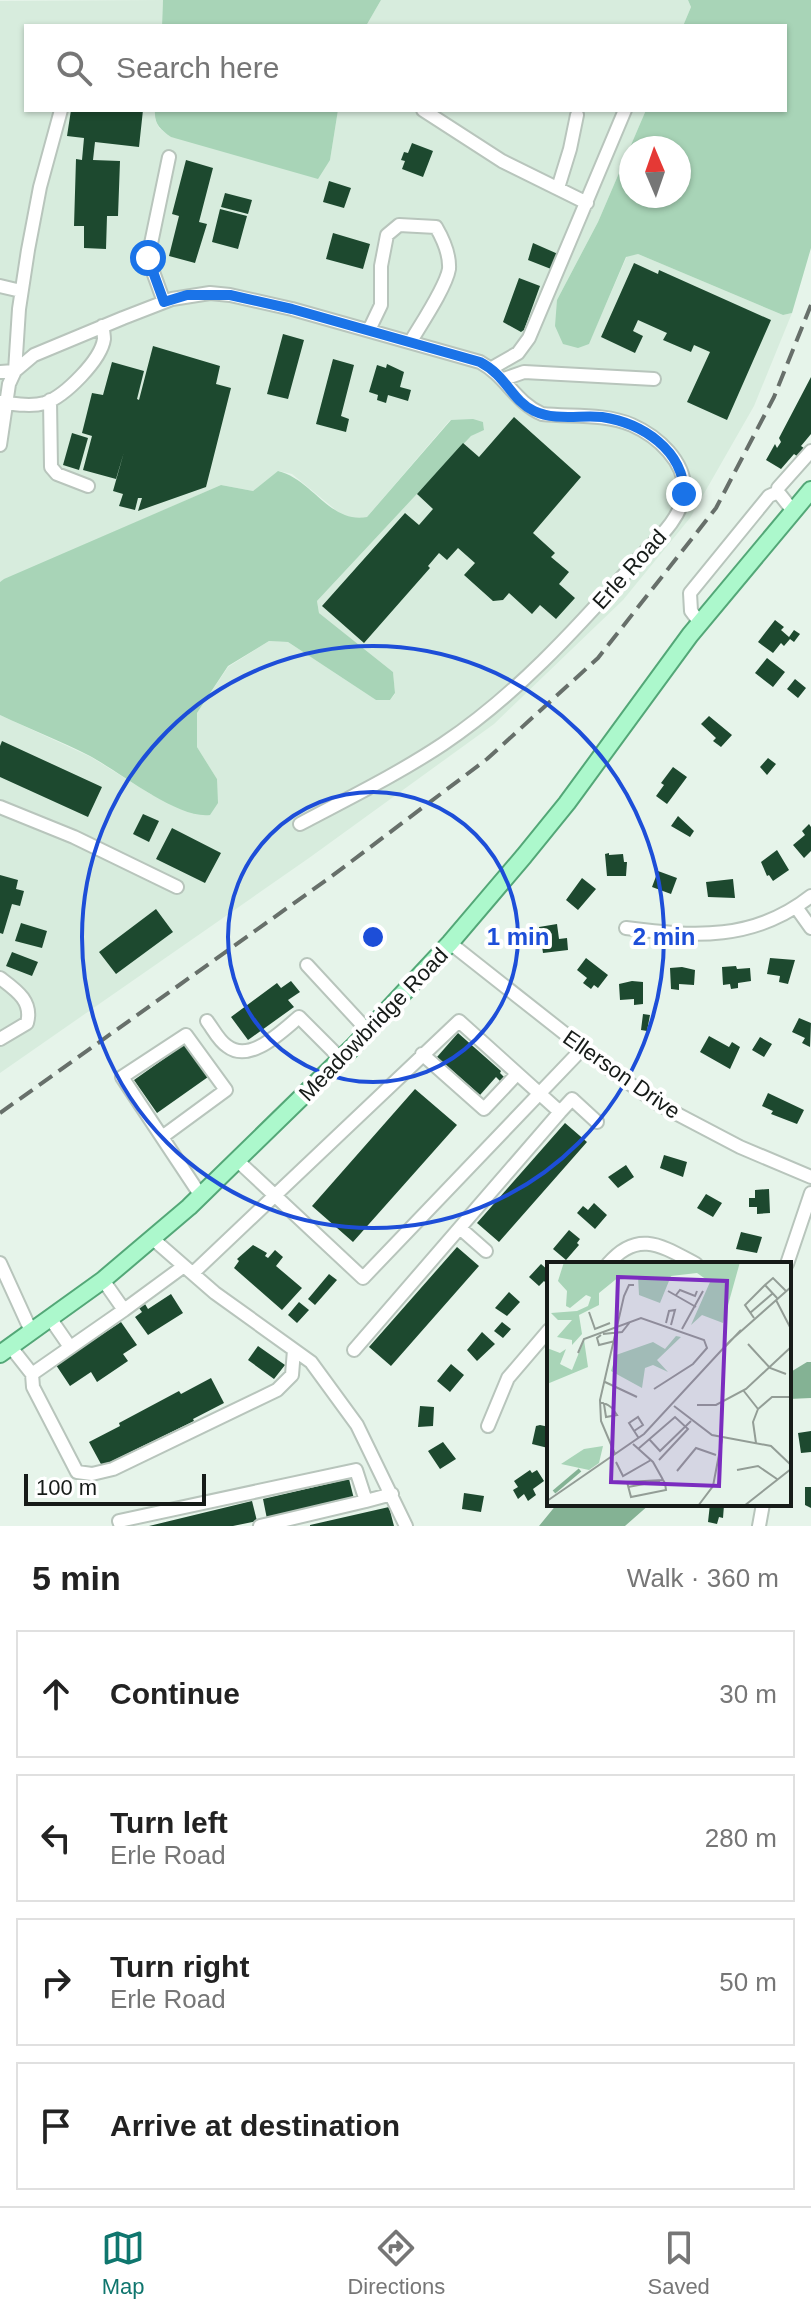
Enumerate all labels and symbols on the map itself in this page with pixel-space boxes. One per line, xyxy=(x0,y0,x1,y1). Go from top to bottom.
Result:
north arrow xyxy=(619,136,691,208)
route start xyxy=(130,240,166,276)
route end xyxy=(666,476,702,512)
street label: Erle Road xyxy=(587,525,671,614)
centre of rings xyxy=(359,923,387,951)
text: 1 min xyxy=(487,923,549,950)
text: 2 min xyxy=(633,923,695,950)
street label: Meadowbridge Road xyxy=(294,943,453,1106)
street label: Ellerson Drive xyxy=(558,1025,685,1124)
inset map xyxy=(547,1262,791,1506)
scale bar xyxy=(24,1470,206,1506)

